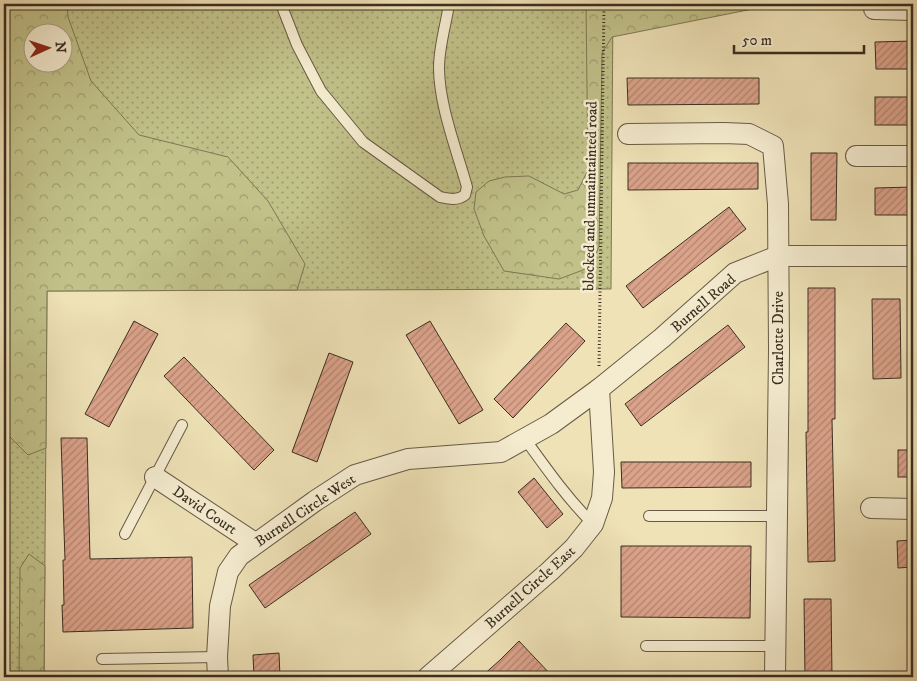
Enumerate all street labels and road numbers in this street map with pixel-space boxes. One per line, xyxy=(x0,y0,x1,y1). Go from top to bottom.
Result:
street label: blocked and unmaintainted road xyxy=(579,100,602,291)
street label: Burnell Road xyxy=(667,270,740,337)
street label: Charlotte Drive xyxy=(769,291,788,385)
street label: Burnell Circle West xyxy=(251,470,359,551)
street label: David Court xyxy=(169,482,241,539)
street label: Burnell Circle East xyxy=(481,542,580,633)

